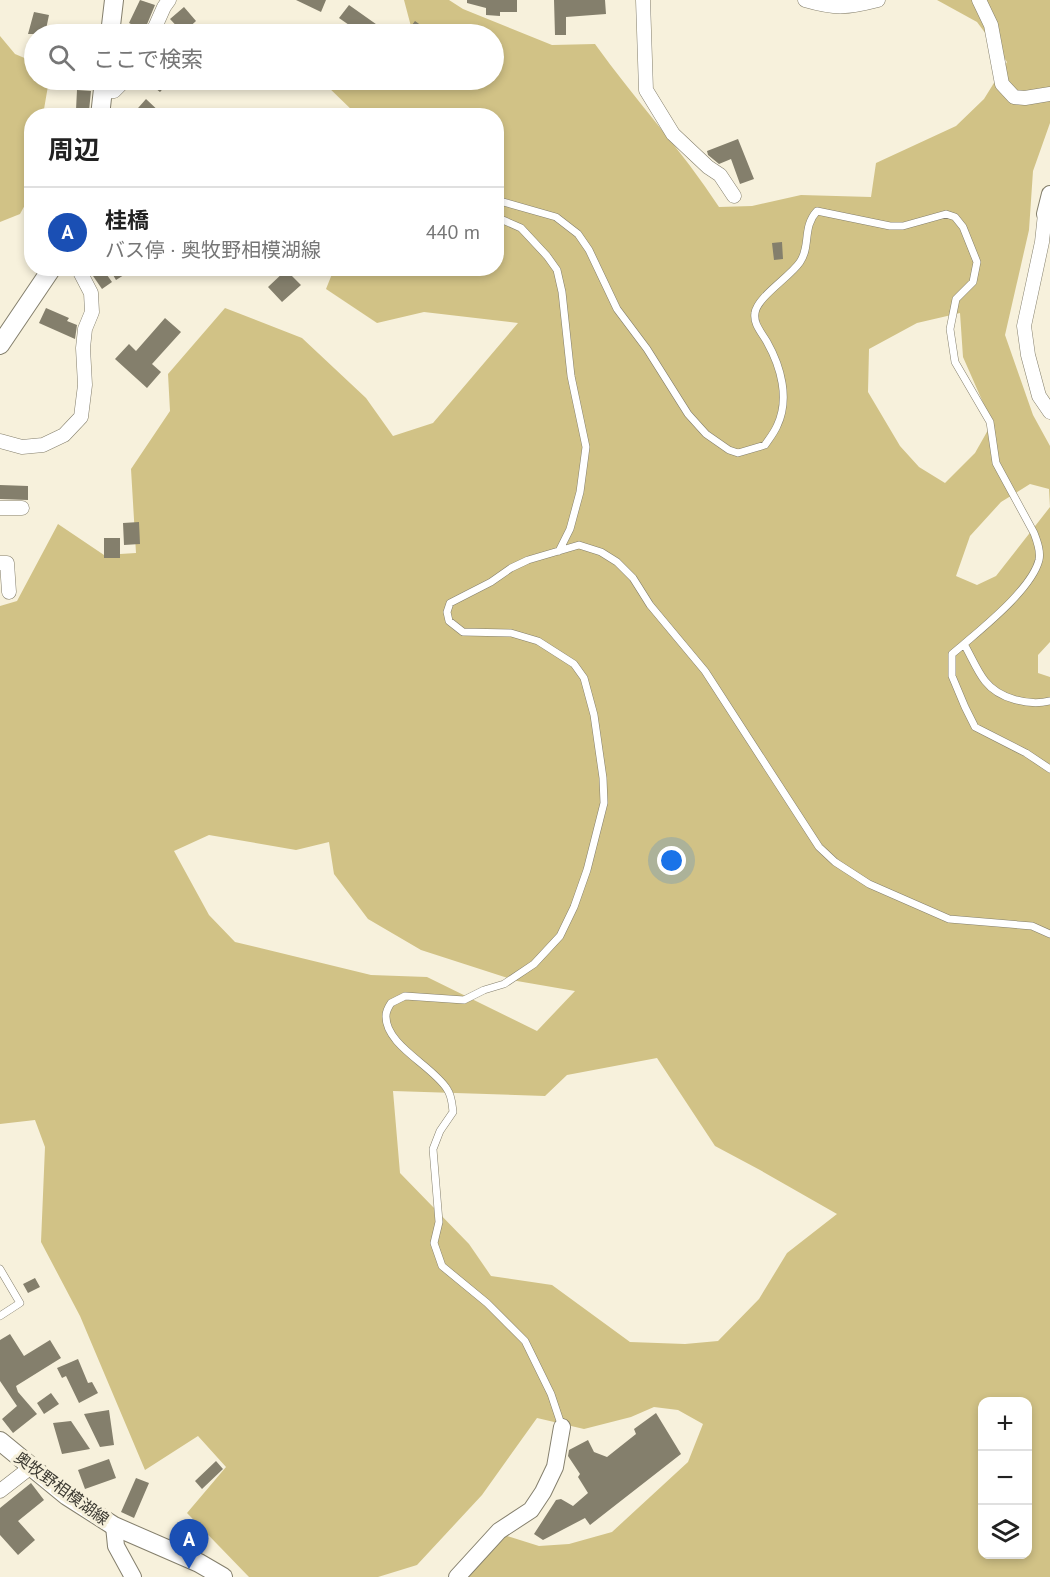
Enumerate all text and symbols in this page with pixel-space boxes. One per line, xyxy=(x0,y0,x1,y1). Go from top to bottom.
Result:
search box xyxy=(24,24,504,90)
icon: search xyxy=(45,41,78,74)
text: ここで検索 xyxy=(93,45,203,73)
text: 周辺 xyxy=(48,133,100,166)
text: 桂橋 xyxy=(105,206,149,234)
text: A xyxy=(61,219,74,245)
text: 440 m xyxy=(426,219,480,245)
text: バス停 · 奥牧野相模湖線 xyxy=(105,237,321,263)
your location xyxy=(657,846,686,875)
map controls xyxy=(978,1397,1032,1559)
button: + xyxy=(978,1397,1032,1451)
street label: 奥牧野相模湖線 xyxy=(11,1447,113,1529)
button: − xyxy=(978,1451,1032,1505)
button: layers xyxy=(978,1505,1032,1559)
pin: A xyxy=(170,1520,208,1569)

